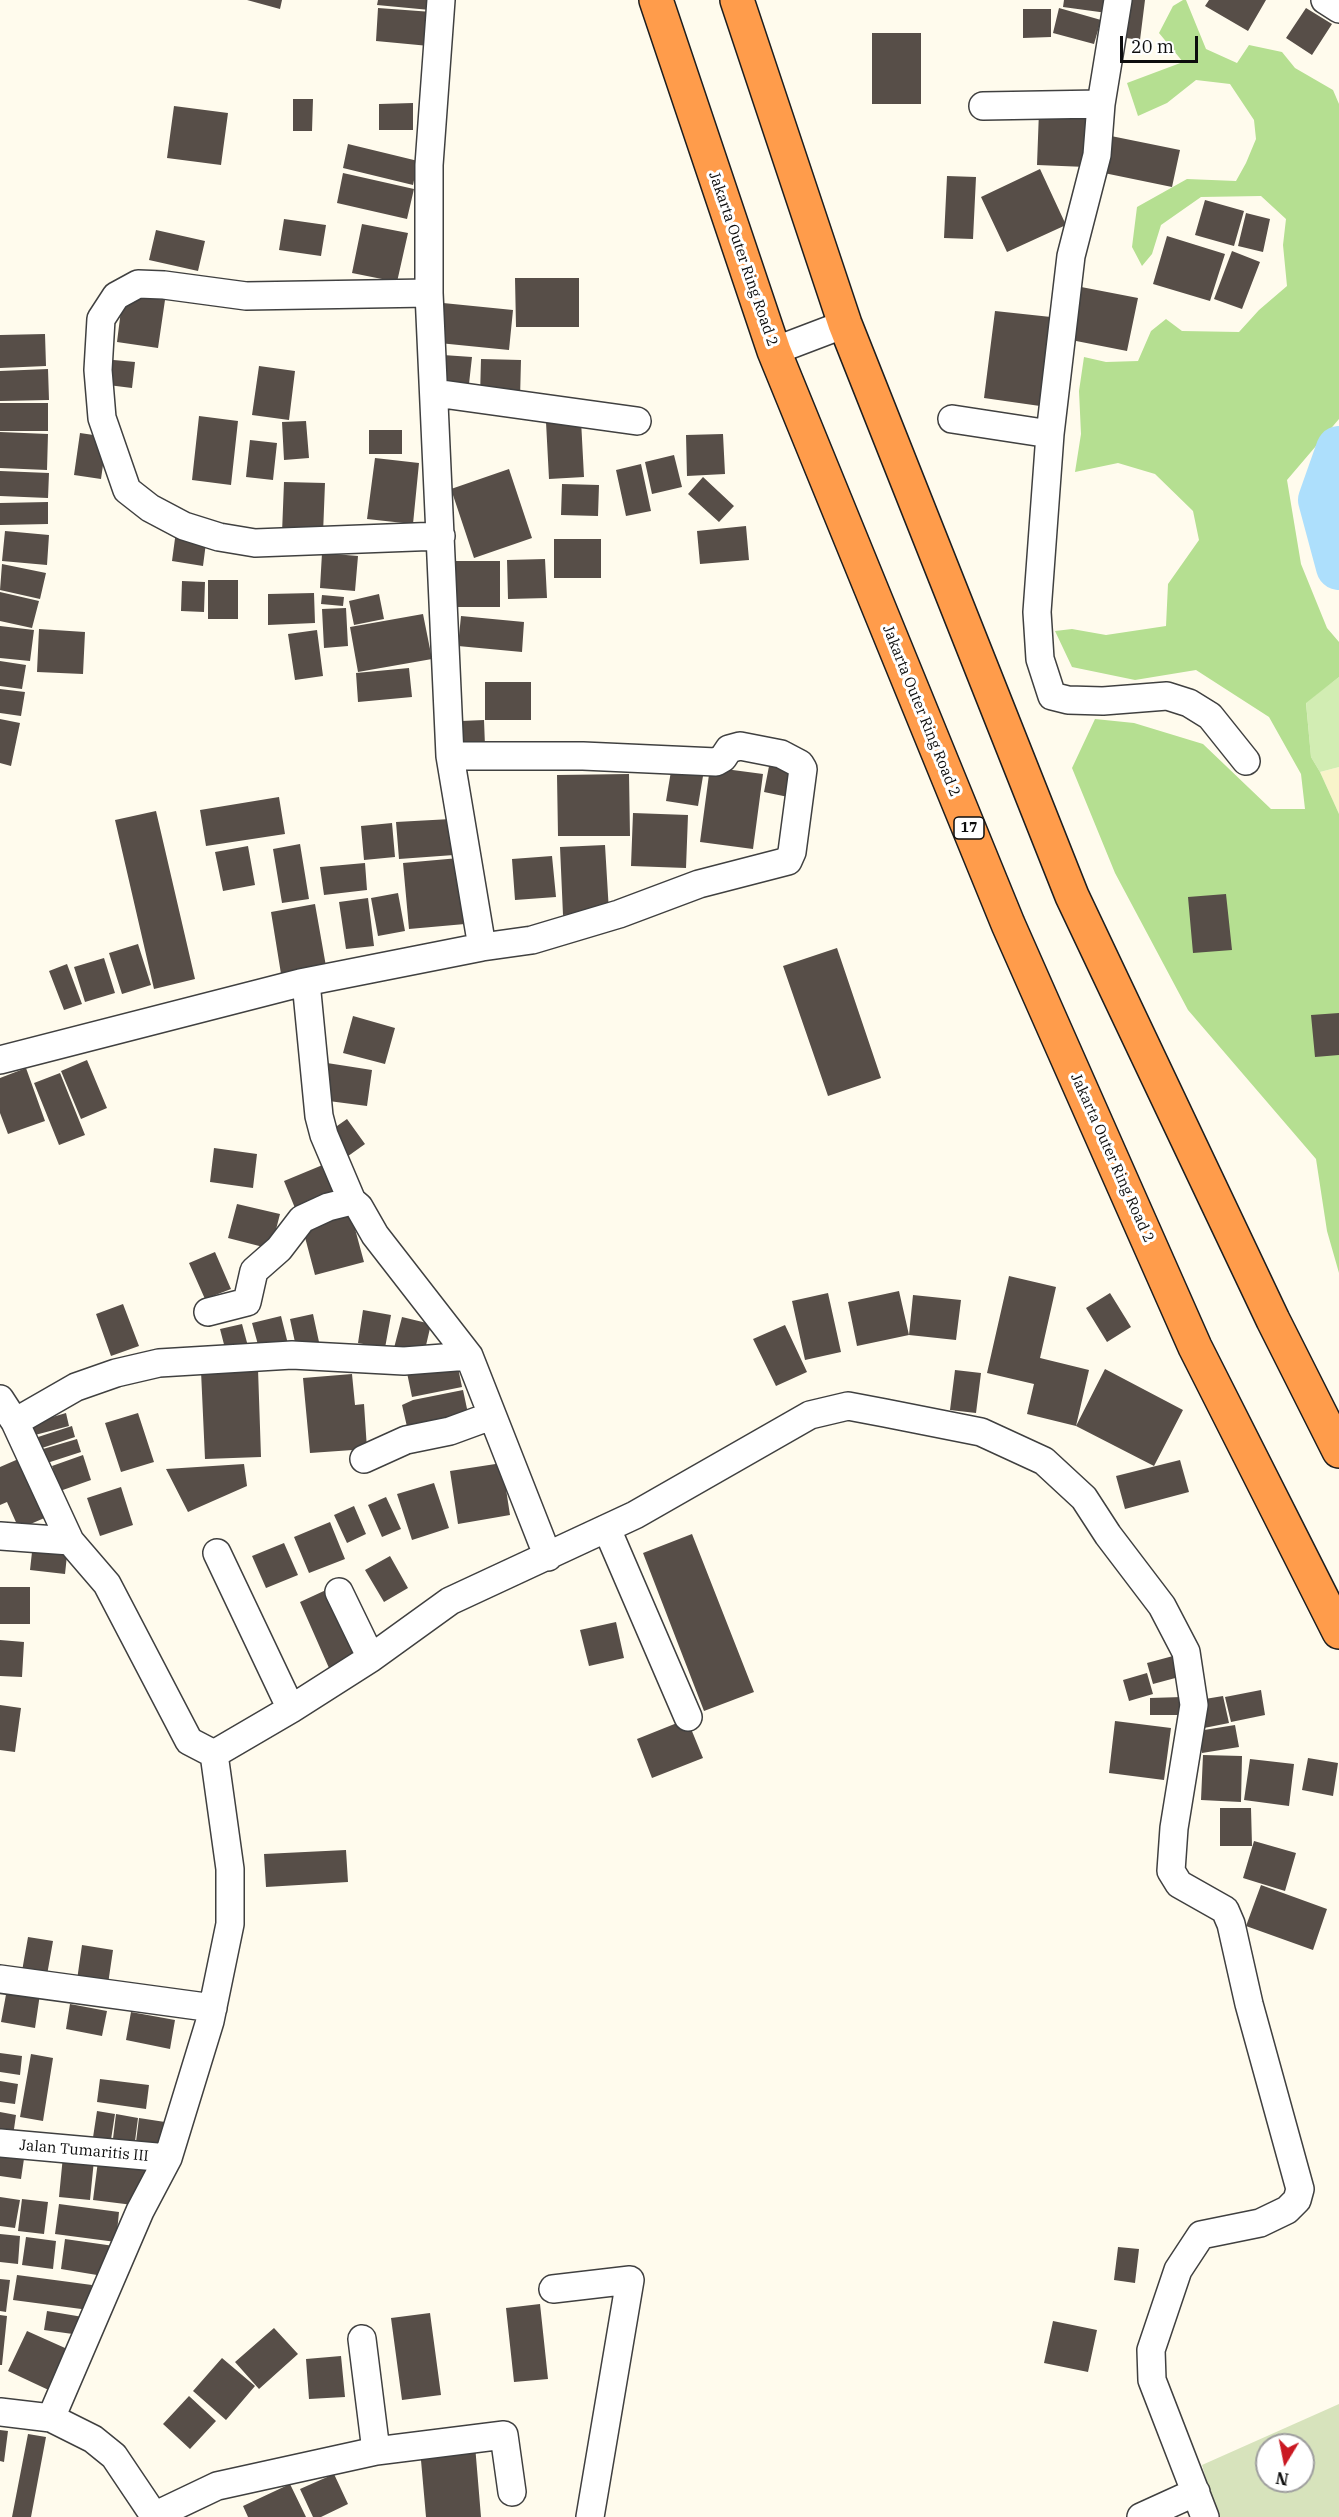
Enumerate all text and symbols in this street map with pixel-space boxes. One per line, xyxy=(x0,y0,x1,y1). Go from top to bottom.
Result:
scale bar xyxy=(1123,24,1201,62)
text: 20 m xyxy=(1131,35,1174,58)
street label: Jakarta Outer Ring Road 2 xyxy=(705,169,781,349)
street label: Jakarta Outer Ring Road 2 xyxy=(878,623,964,799)
road number: 17 xyxy=(954,817,984,839)
street label: Jakarta Outer Ring Road 2 xyxy=(1066,1071,1158,1245)
street label: Jalan Tumaritis III xyxy=(19,2136,149,2166)
north arrow xyxy=(1255,2433,1315,2493)
text: N xyxy=(1274,2468,1290,2490)

